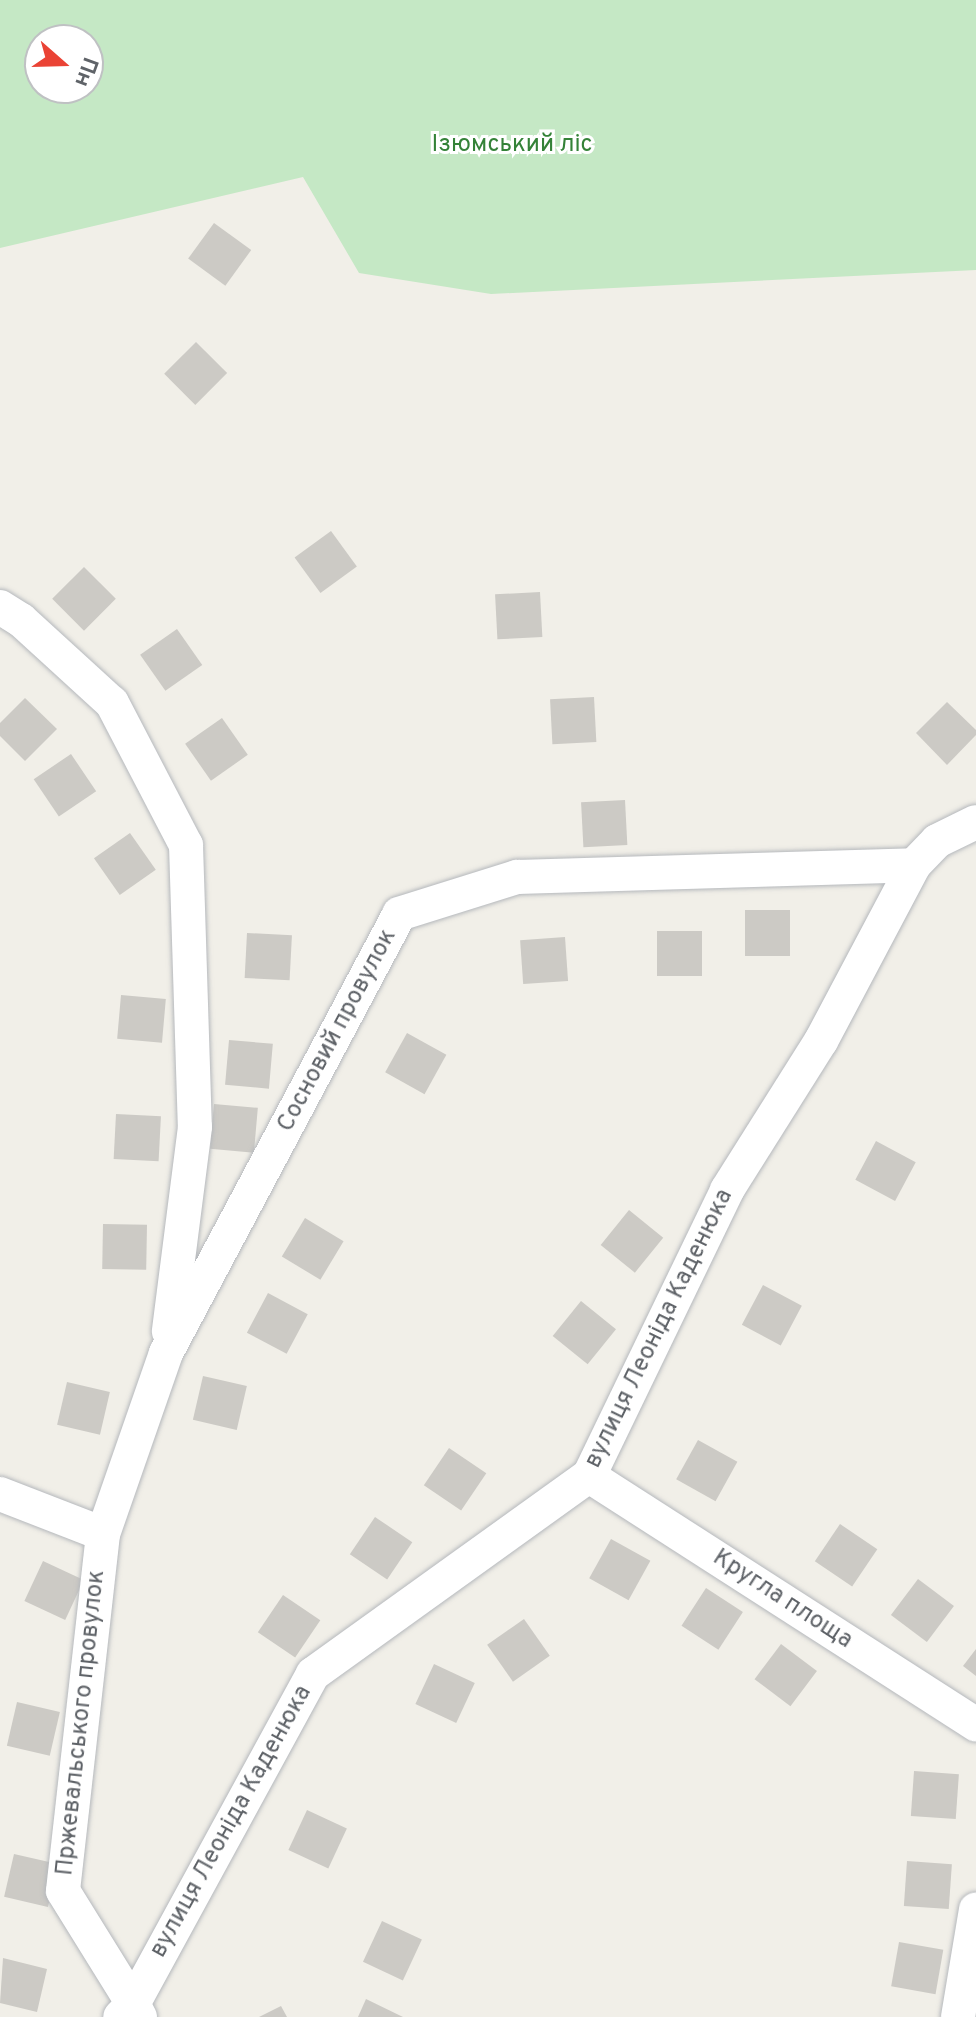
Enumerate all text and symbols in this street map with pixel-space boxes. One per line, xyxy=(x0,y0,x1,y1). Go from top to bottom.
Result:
north arrow xyxy=(24,24,104,104)
text: Пн xyxy=(67,53,103,90)
park label: Ізюмський ліс xyxy=(431,132,593,160)
street label: Сосновий провулок xyxy=(272,925,404,1137)
street label: вулиця Леоніда Каденюка xyxy=(580,1185,740,1473)
street label: Кругла площа xyxy=(707,1544,857,1656)
street label: Пржевальського провулок xyxy=(52,1569,112,1877)
street label: вулиця Леоніда Каденюка xyxy=(145,1681,319,1963)

